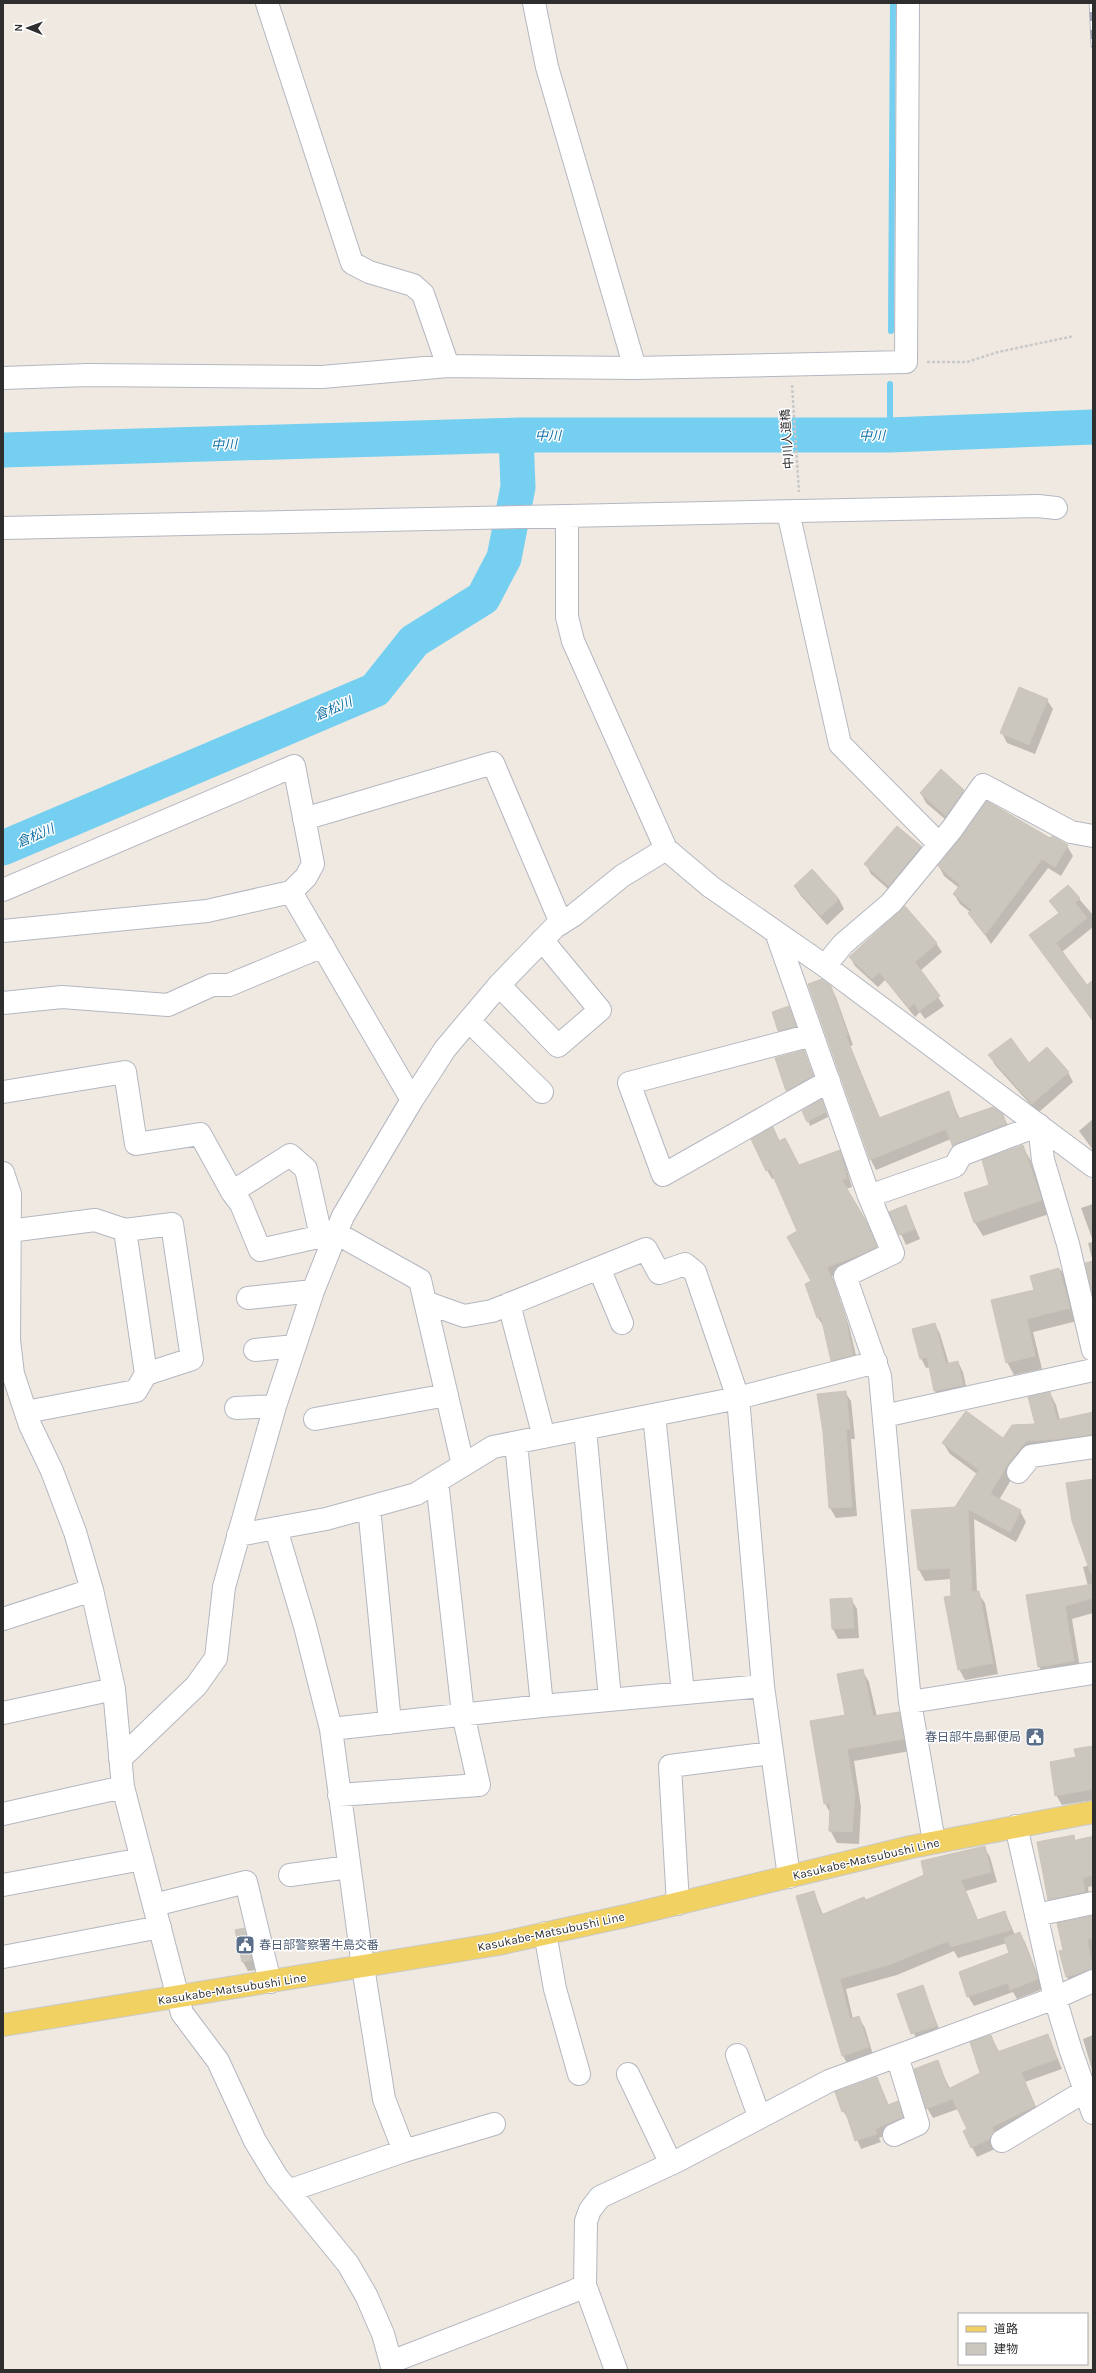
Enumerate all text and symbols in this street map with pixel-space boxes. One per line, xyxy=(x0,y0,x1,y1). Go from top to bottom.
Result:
north arrow xyxy=(8,8,48,48)
text: N xyxy=(12,24,25,32)
street label: 中川人道橋 xyxy=(778,409,796,469)
water label: 中川 xyxy=(535,428,563,443)
water label: 中川 xyxy=(859,428,887,443)
water label: 中川 xyxy=(211,436,239,452)
water label: 倉松川 xyxy=(312,693,356,723)
water label: 倉松川 xyxy=(14,820,58,850)
public building icon: 春日部牛島郵便局 xyxy=(1024,1726,1046,1748)
place label: 春日部牛島郵便局 xyxy=(925,1730,1021,1744)
street label: Kasukabe-Matsubushi Line xyxy=(791,1835,941,1883)
street label: Kasukabe-Matsubushi Line xyxy=(476,1910,626,1954)
public building icon: 春日部警察署牛島交番 xyxy=(234,1934,256,1956)
place label: 春日部警察署牛島交番 xyxy=(259,1938,379,1952)
street label: Kasukabe-Matsubushi Line xyxy=(157,1970,307,2008)
legend xyxy=(958,2313,1088,2365)
text: 道路 xyxy=(994,2322,1018,2336)
text: 建物 xyxy=(994,2342,1018,2356)

